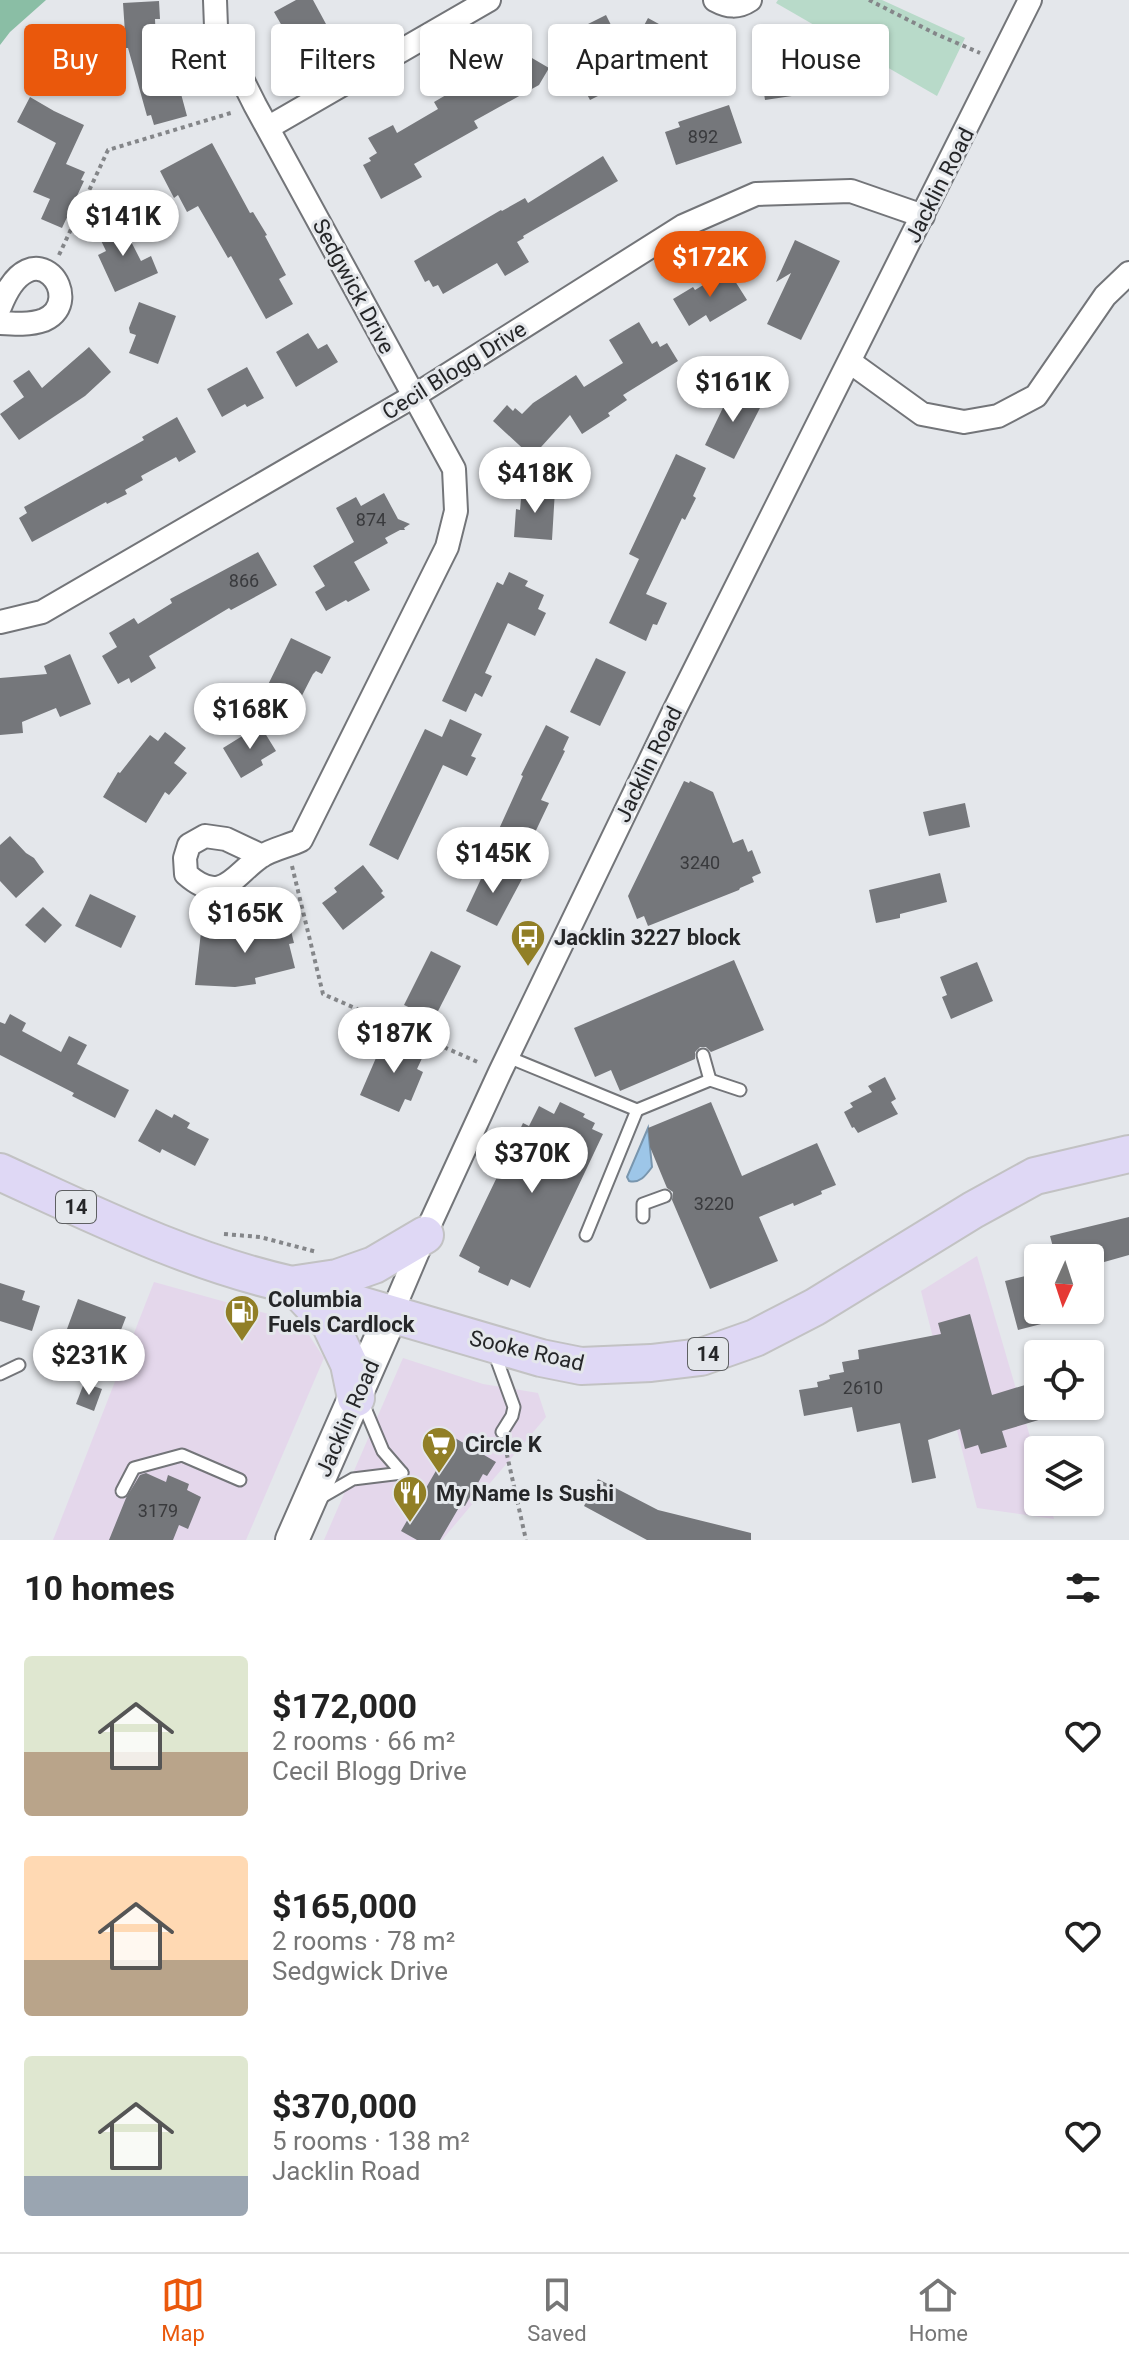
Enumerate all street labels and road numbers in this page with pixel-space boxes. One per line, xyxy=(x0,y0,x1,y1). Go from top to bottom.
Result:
street label: Jacklin Road xyxy=(900,124,979,247)
street label: Sedgwick Drive xyxy=(308,215,400,358)
street label: Cecil Blogg Drive xyxy=(378,316,531,425)
street label: Jacklin Road xyxy=(610,702,687,826)
road number: 14 xyxy=(56,1191,96,1223)
street label: Sooke Road xyxy=(467,1325,587,1376)
road number: 14 xyxy=(688,1338,728,1370)
street label: Jacklin Road xyxy=(311,1356,384,1481)

